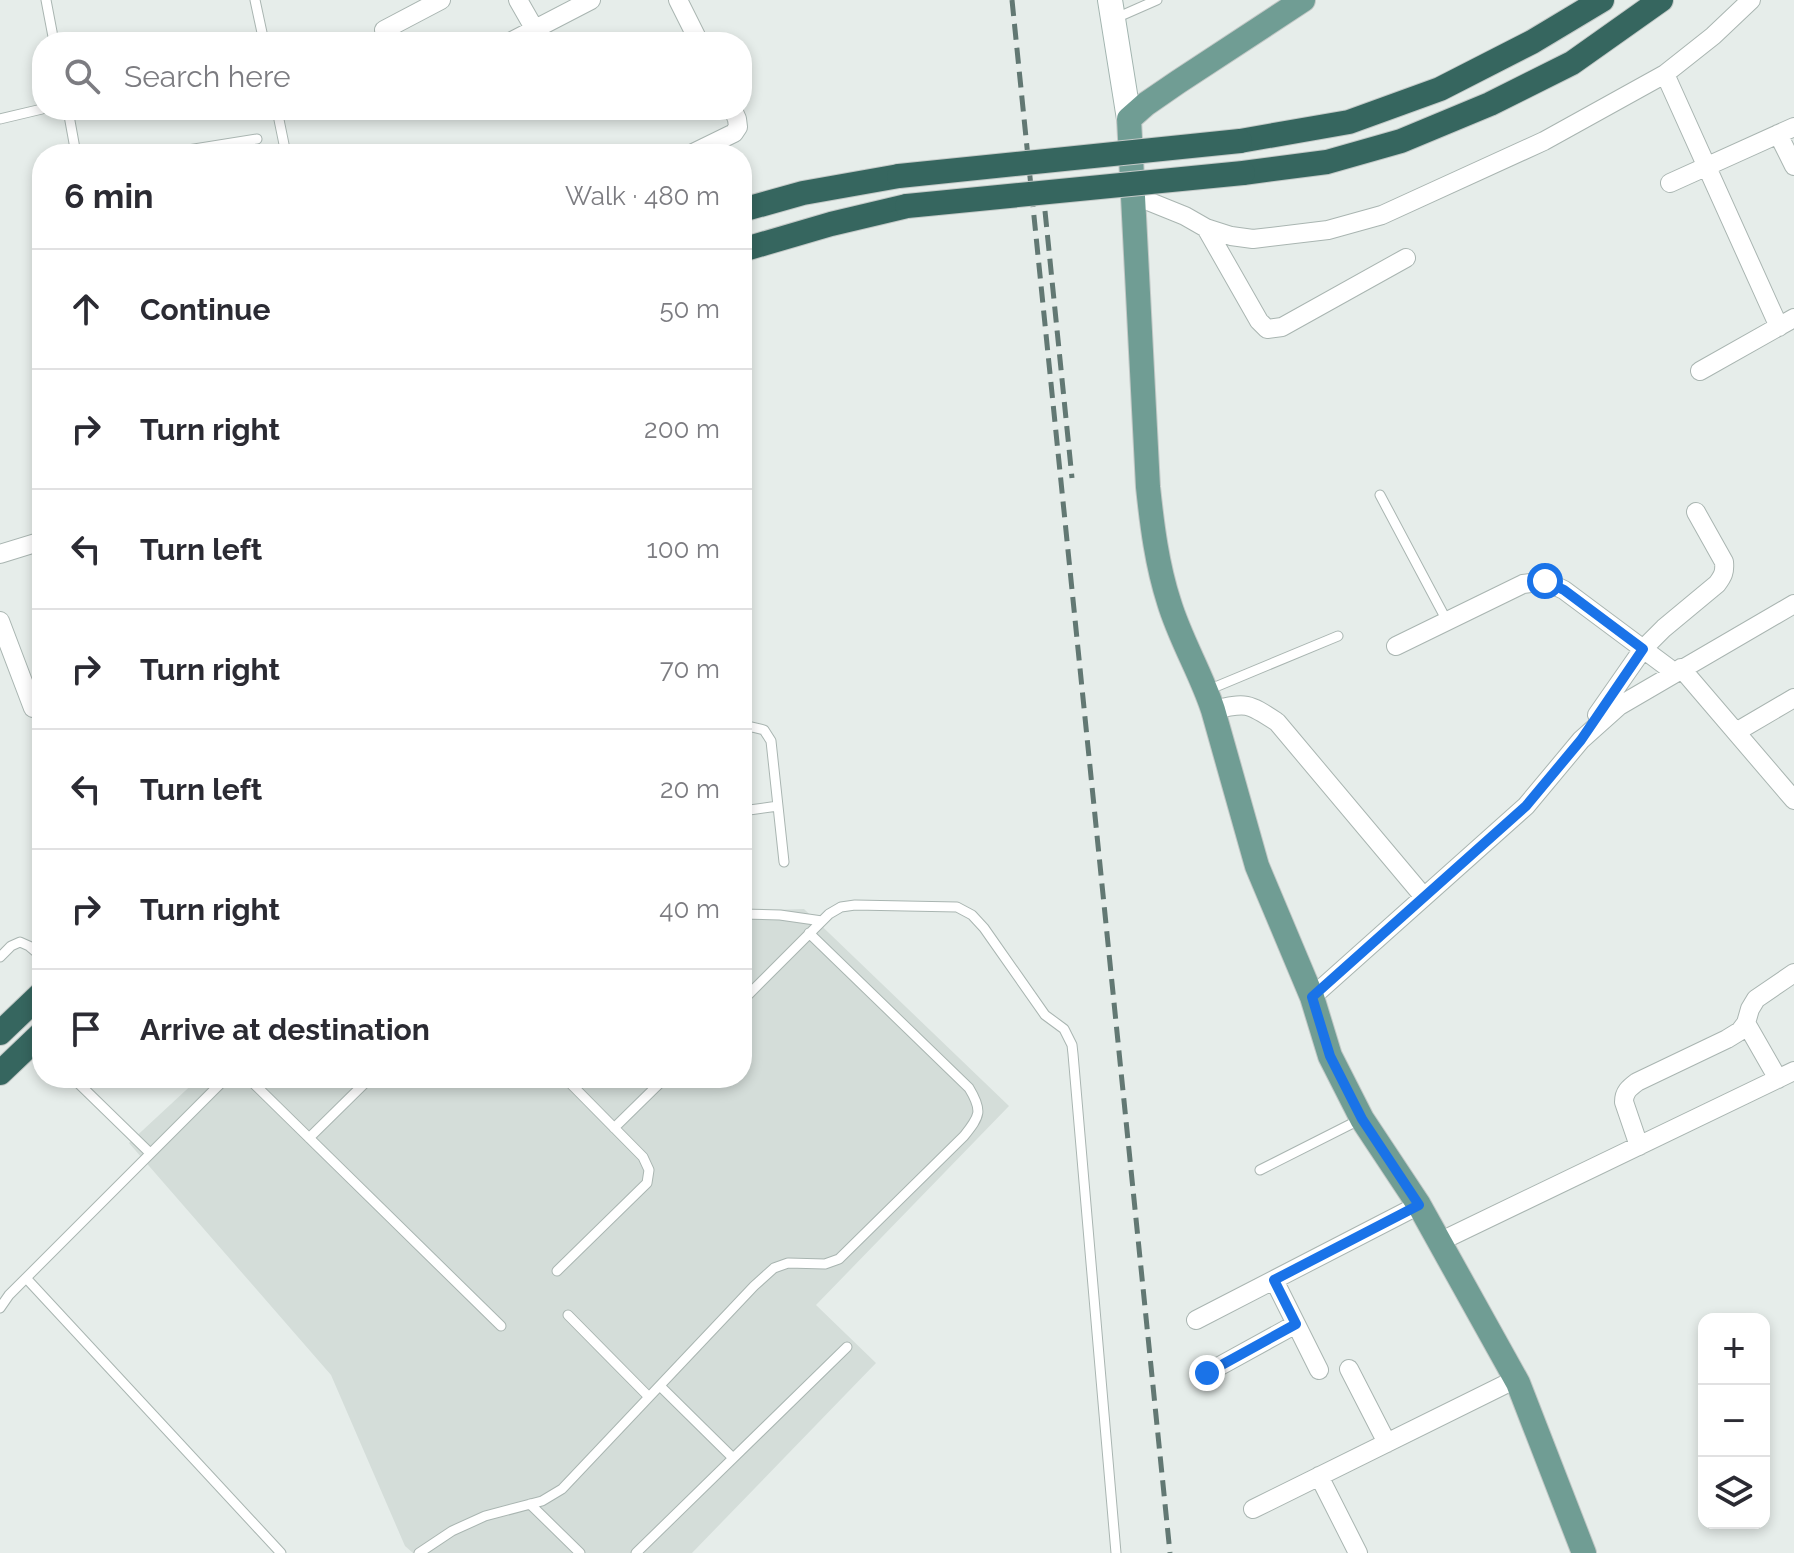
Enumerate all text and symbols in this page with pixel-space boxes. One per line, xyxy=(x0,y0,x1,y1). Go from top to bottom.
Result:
search box xyxy=(32,32,752,120)
icon: search xyxy=(60,54,104,98)
text: Search here xyxy=(124,59,291,94)
text: 6 min xyxy=(64,176,154,216)
text: Walk · 480 m xyxy=(565,181,720,211)
icon: ahead xyxy=(64,287,108,331)
text: Continue xyxy=(140,292,271,327)
text: 50 m xyxy=(659,294,720,324)
icon: right xyxy=(64,407,108,451)
text: Turn right xyxy=(140,412,280,447)
text: 200 m xyxy=(644,414,720,444)
icon: left xyxy=(64,527,108,571)
text: Turn left xyxy=(140,532,262,567)
text: 100 m xyxy=(647,534,720,564)
route start xyxy=(1527,563,1563,599)
icon: right xyxy=(64,647,108,691)
text: Turn right xyxy=(140,652,280,687)
text: 70 m xyxy=(660,654,720,684)
icon: left xyxy=(64,767,108,811)
text: Turn left xyxy=(140,772,262,807)
text: 20 m xyxy=(660,774,720,804)
icon: right xyxy=(64,887,108,931)
text: Turn right xyxy=(140,892,280,927)
text: 40 m xyxy=(659,894,720,924)
icon: arrive xyxy=(64,1007,108,1051)
text: Arrive at destination xyxy=(140,1012,430,1047)
map controls xyxy=(1698,1313,1770,1529)
button: + xyxy=(1698,1313,1770,1385)
route end xyxy=(1189,1355,1225,1391)
button: − xyxy=(1698,1385,1770,1457)
button: layers xyxy=(1698,1457,1770,1529)

